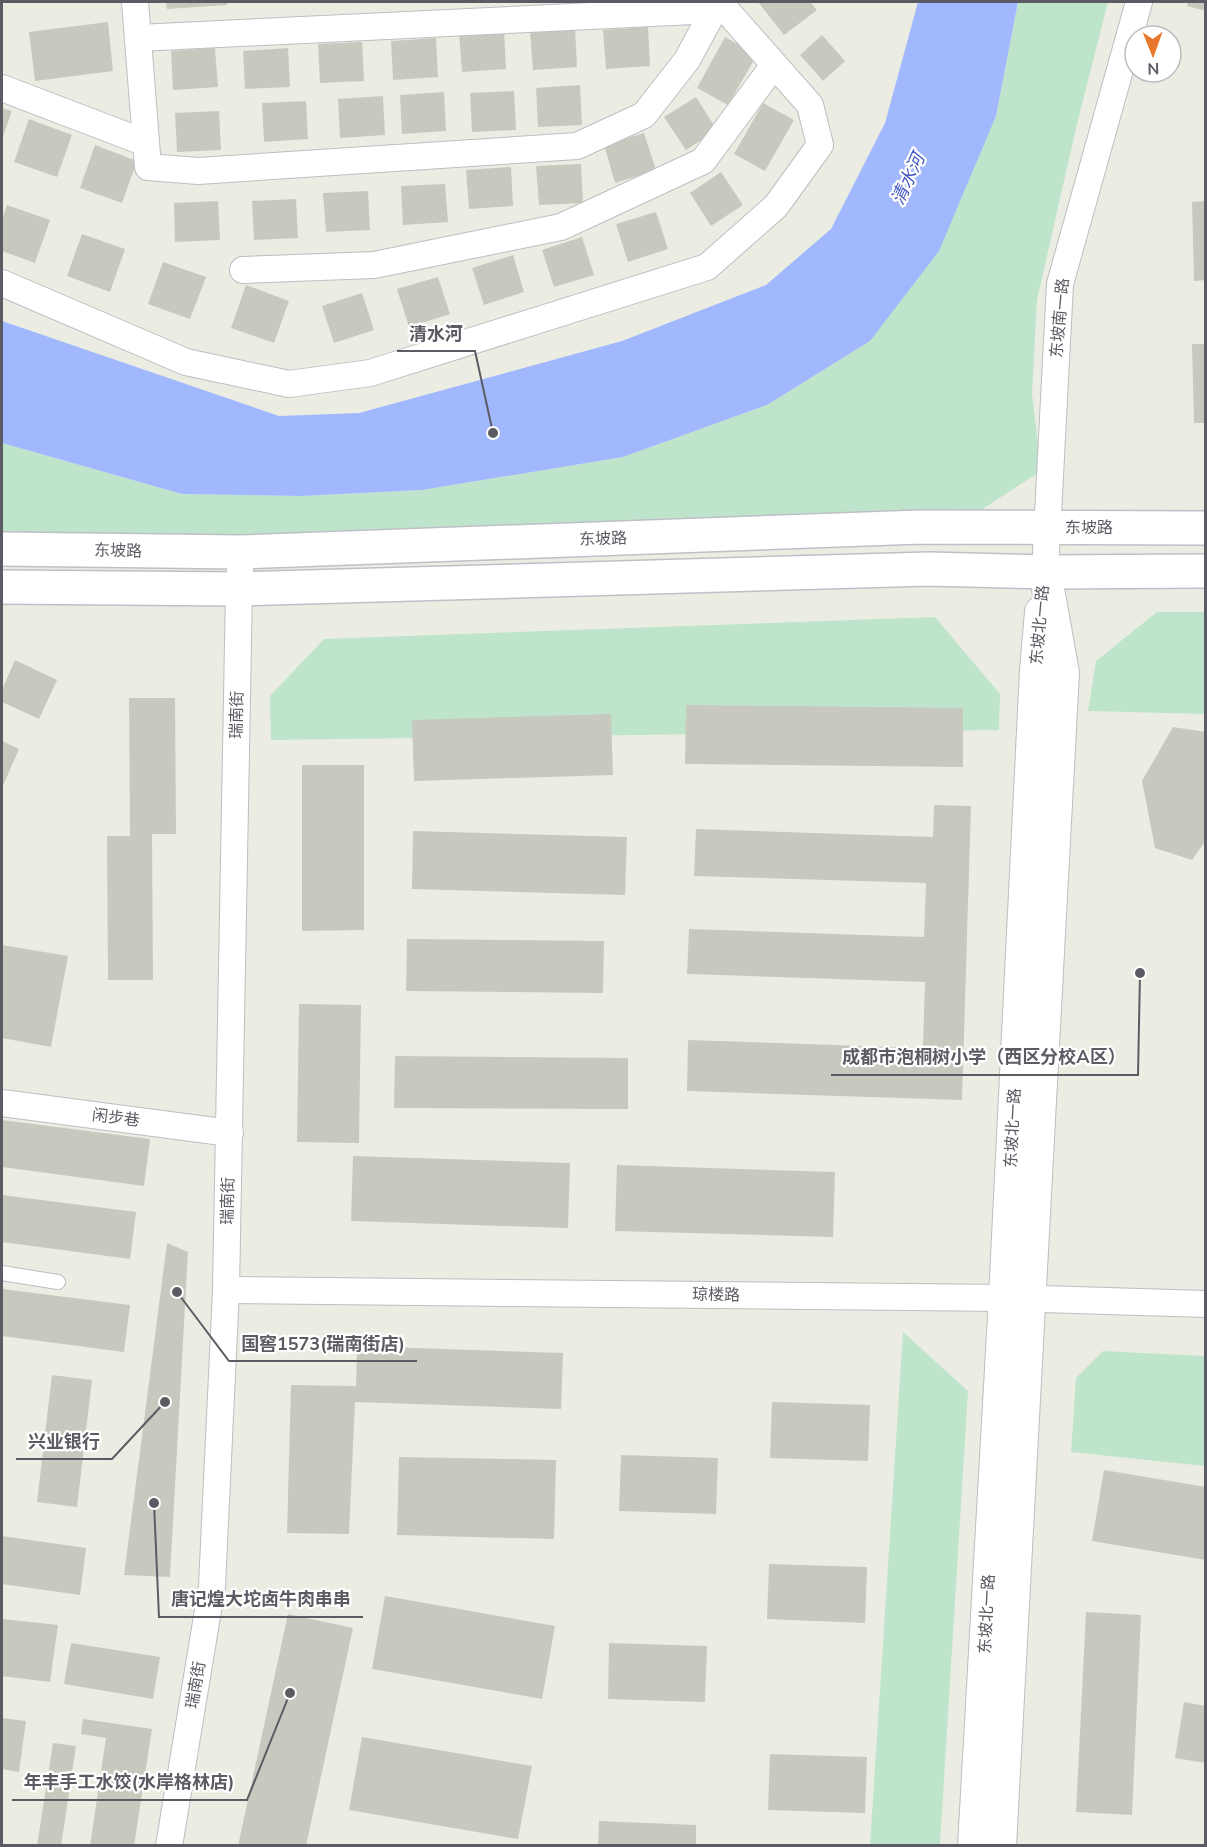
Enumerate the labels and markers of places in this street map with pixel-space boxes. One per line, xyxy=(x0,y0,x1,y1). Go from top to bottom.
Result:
callout: 清水河 xyxy=(397,315,475,351)
callout: 成都市泡桐树小学（西区分校A区） xyxy=(831,1039,1138,1075)
callout: 国窖1573(瑞南街店) xyxy=(229,1325,417,1361)
callout: 兴业银行 xyxy=(16,1423,112,1459)
callout: 唐记煌大坨卤牛肉串串 xyxy=(159,1581,363,1617)
callout: 年丰手工水饺(水岸格林店) xyxy=(12,1764,247,1800)

